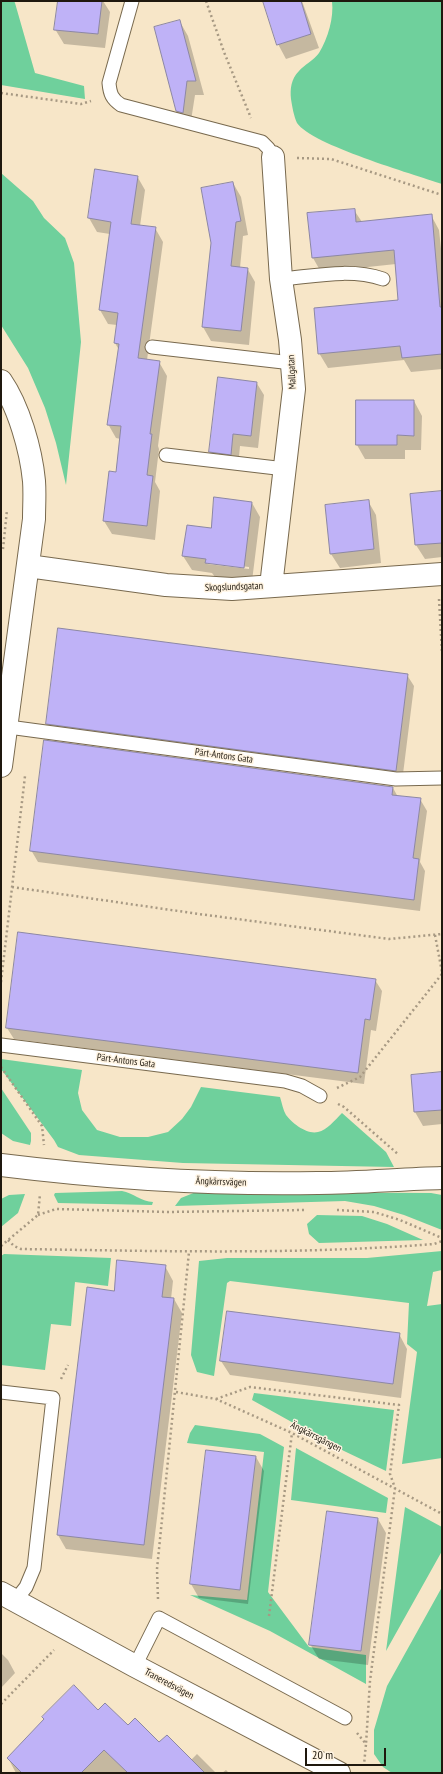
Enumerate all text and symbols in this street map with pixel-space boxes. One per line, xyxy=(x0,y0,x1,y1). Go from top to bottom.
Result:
street label: Mallgatan xyxy=(285,354,299,390)
street label: Skogslundsgatan xyxy=(205,580,263,594)
street label: Pärt-Antons Gata xyxy=(194,746,254,766)
street label: Pärt-Antons Gata xyxy=(96,1051,156,1071)
street label: Ängkärrsvägen xyxy=(195,1175,247,1189)
street label: Ängkärrsgången xyxy=(288,1419,344,1455)
street label: Traneredsvägen xyxy=(142,1666,196,1702)
scale bar xyxy=(307,1740,388,1766)
text: 20 m xyxy=(312,1747,333,1762)

